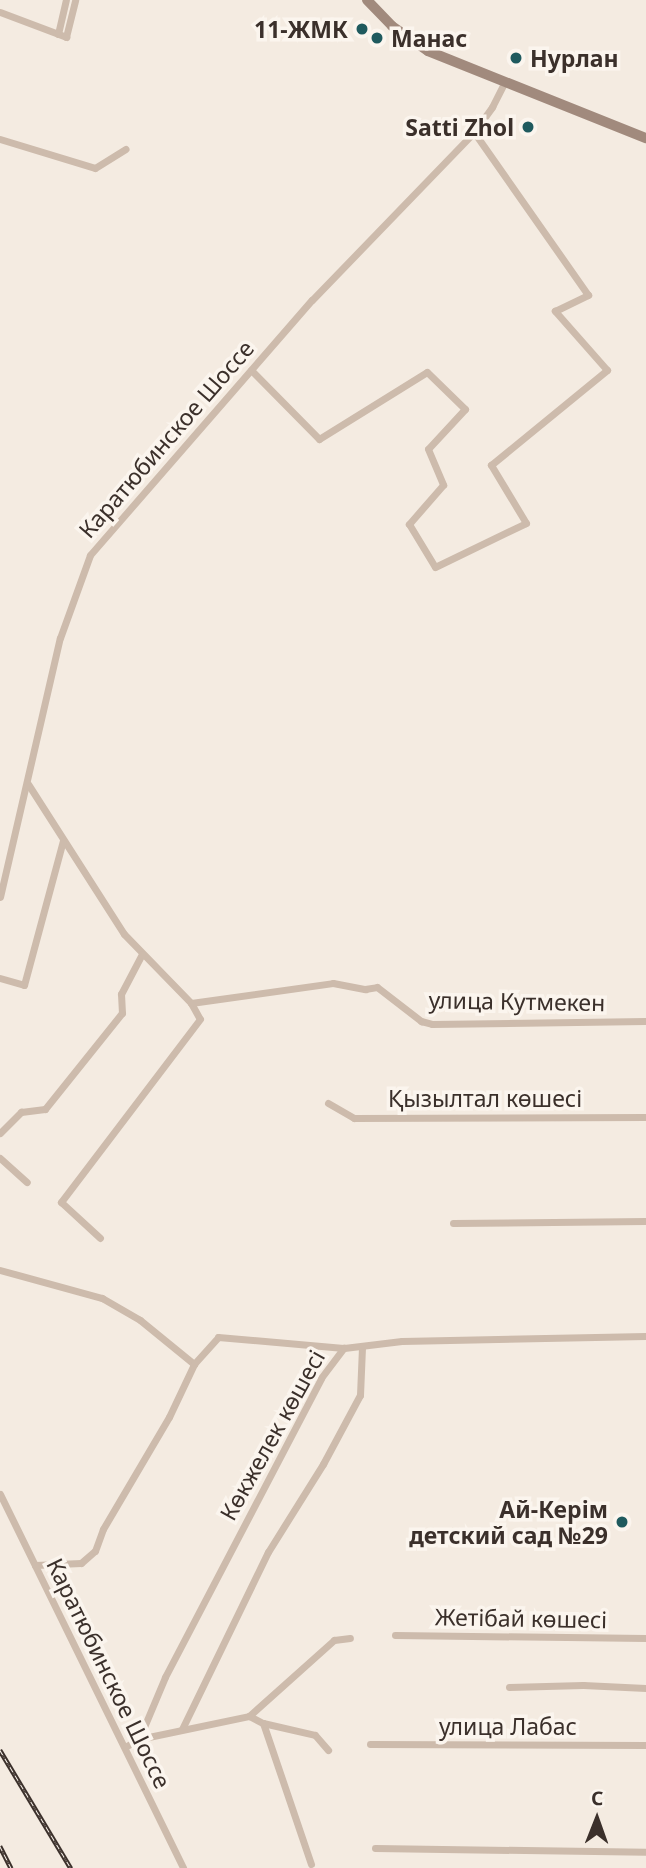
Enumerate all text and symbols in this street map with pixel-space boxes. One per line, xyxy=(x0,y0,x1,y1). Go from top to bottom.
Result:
place label: 11-ЖМК xyxy=(254,15,348,43)
marker: 11-ЖМК xyxy=(354,21,370,37)
place label: Манас xyxy=(391,24,467,52)
marker: Манас xyxy=(369,30,385,46)
place label: Нурлан xyxy=(530,44,619,72)
marker: Нурлан xyxy=(508,50,524,66)
place label: Satti Zhol xyxy=(405,113,514,141)
marker: Satti Zhol xyxy=(520,119,536,135)
street label: Каратюбинское Шоссе xyxy=(73,335,259,543)
street label: улица Кутмекен xyxy=(428,986,606,1016)
street label: Қызылтал көшесі xyxy=(388,1084,582,1112)
street label: Көкжелек көшесі xyxy=(214,1345,330,1525)
place label: Ай-Керім детский сад №29 xyxy=(409,1495,608,1549)
marker: Ай-Керім детский сад №29 xyxy=(614,1514,630,1530)
street label: Каратюбинское Шоссе xyxy=(41,1554,177,1792)
street label: Жетібай көшесі xyxy=(435,1603,607,1633)
street label: улица Лабас xyxy=(439,1712,577,1740)
north arrow xyxy=(562,1784,632,1854)
text: С xyxy=(591,1785,604,1811)

